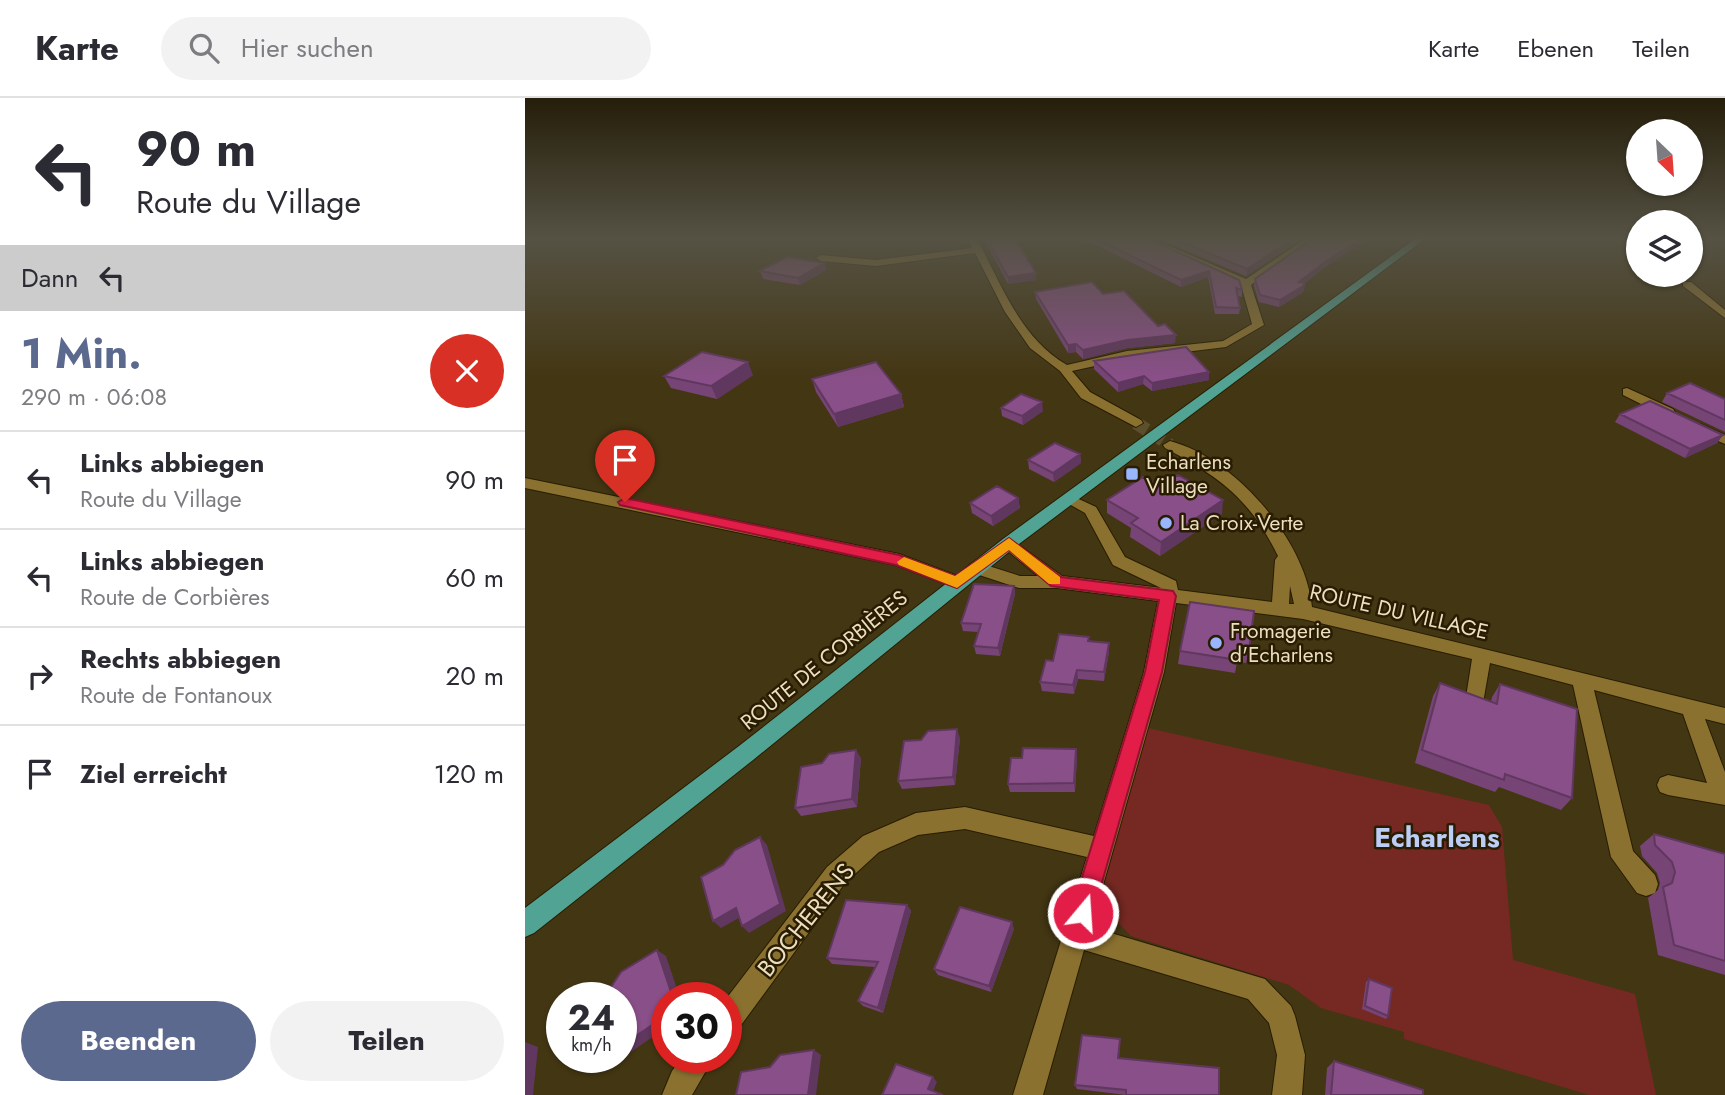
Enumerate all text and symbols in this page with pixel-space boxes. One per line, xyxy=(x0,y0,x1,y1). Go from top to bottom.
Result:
search box xyxy=(161,17,651,80)
text: Karte xyxy=(35,25,119,72)
icon: search xyxy=(185,29,223,67)
text: Hier suchen xyxy=(241,29,374,67)
text: Karte xyxy=(1428,31,1479,66)
text: Ebenen xyxy=(1517,31,1594,66)
text: Teilen xyxy=(1632,31,1690,66)
text: 90 m xyxy=(136,114,256,184)
north arrow xyxy=(1626,119,1703,196)
map controls xyxy=(1626,119,1703,287)
icon: left xyxy=(21,126,112,217)
text: Route du Village xyxy=(136,179,361,225)
button: layers xyxy=(1626,210,1703,287)
text: Dann xyxy=(21,259,79,297)
icon: left xyxy=(93,259,131,297)
text: 1 Min. xyxy=(21,323,142,384)
button: close xyxy=(430,334,504,408)
text: 290 m · 06:08 xyxy=(21,380,167,414)
pin xyxy=(595,430,655,502)
icon: arrive xyxy=(606,441,644,479)
text: Links abbiegen xyxy=(80,444,264,482)
place label: Echarlens Village xyxy=(1146,447,1231,501)
icon: left xyxy=(21,461,59,499)
text: 90 m xyxy=(445,461,504,499)
marker: Echarlens Village xyxy=(1124,466,1140,482)
text: Route du Village xyxy=(80,482,242,516)
place label: La Croix-Verte xyxy=(1180,508,1304,538)
marker: La Croix-Verte xyxy=(1158,515,1174,531)
text: Links abbiegen xyxy=(80,542,264,580)
icon: left xyxy=(21,559,59,597)
text: 60 m xyxy=(445,559,504,597)
street label: ROUTE DU VILLAGE xyxy=(1307,577,1491,647)
text: Route de Corbières xyxy=(80,580,269,614)
street label: ROUTE DE CORBIÈRES xyxy=(734,583,914,737)
place label: Fromagerie d'Echarlens xyxy=(1230,616,1333,670)
marker: Fromagerie d'Echarlens xyxy=(1208,635,1224,651)
text: Rechts abbiegen xyxy=(80,640,281,678)
icon: right xyxy=(21,657,59,695)
text: 20 m xyxy=(446,657,504,695)
text: Route de Fontanoux xyxy=(80,678,272,712)
icon: arrive xyxy=(21,755,59,793)
text: Ziel erreicht xyxy=(80,755,227,793)
text: 120 m xyxy=(434,755,504,793)
district label: Echarlens xyxy=(1374,817,1500,858)
street label: BOCHERENS xyxy=(749,855,862,984)
position arrow xyxy=(1046,876,1120,950)
speed limit sign: 30 xyxy=(651,982,742,1073)
text: 24 xyxy=(568,993,615,1043)
button: Beenden xyxy=(21,1001,256,1081)
button: Teilen xyxy=(270,1001,504,1081)
text: km/h xyxy=(571,1032,612,1058)

